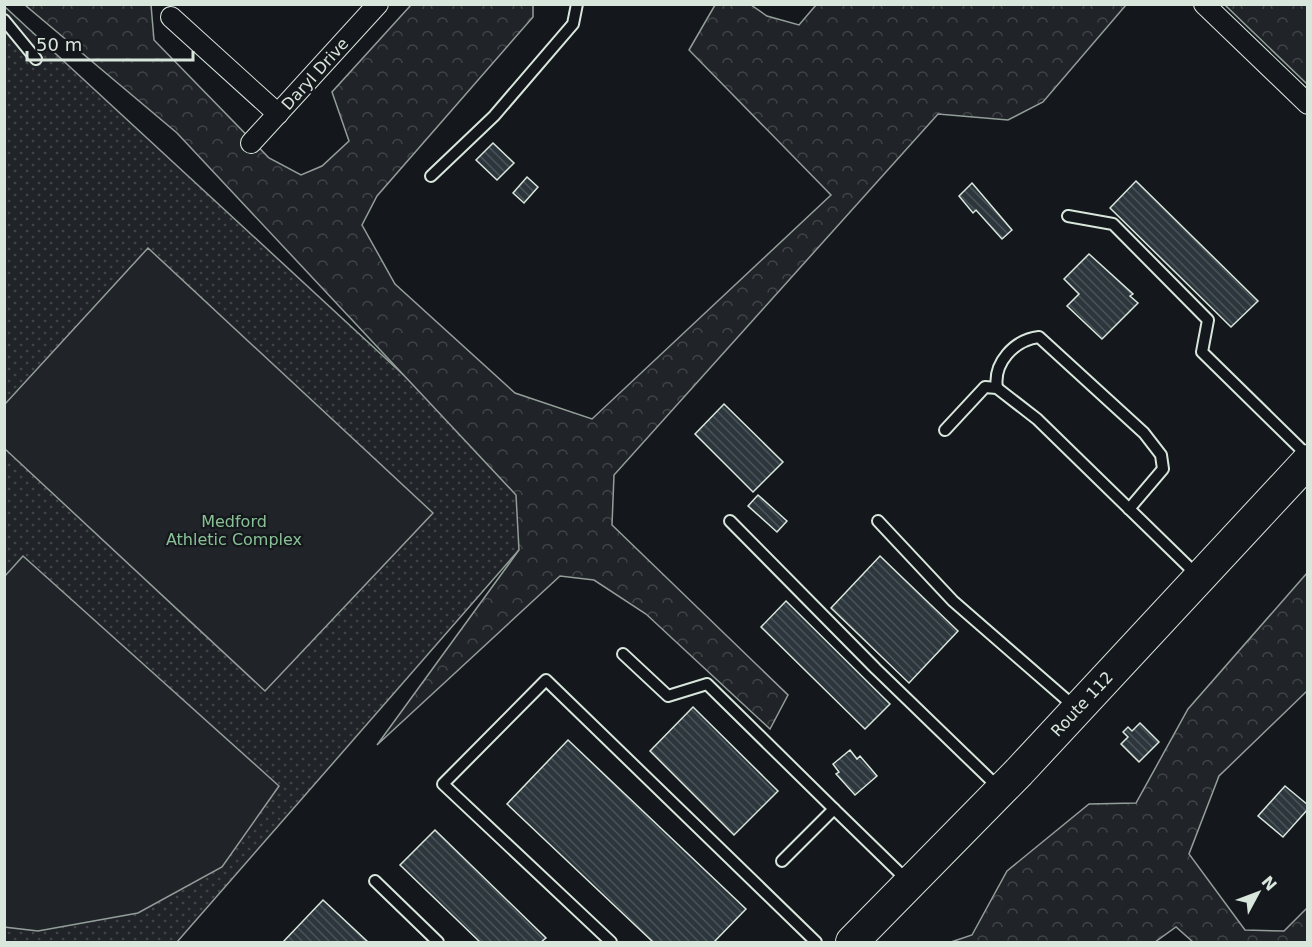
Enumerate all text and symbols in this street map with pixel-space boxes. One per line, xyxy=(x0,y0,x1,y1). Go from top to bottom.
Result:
scale bar xyxy=(27,24,194,62)
text: 50 m xyxy=(36,34,82,55)
street label: Daryl Drive xyxy=(278,34,352,114)
park label: Medford Athletic Complex xyxy=(166,512,302,549)
street label: Route 112 xyxy=(1047,668,1117,740)
north arrow xyxy=(1228,863,1288,923)
text: N xyxy=(1257,872,1281,895)

